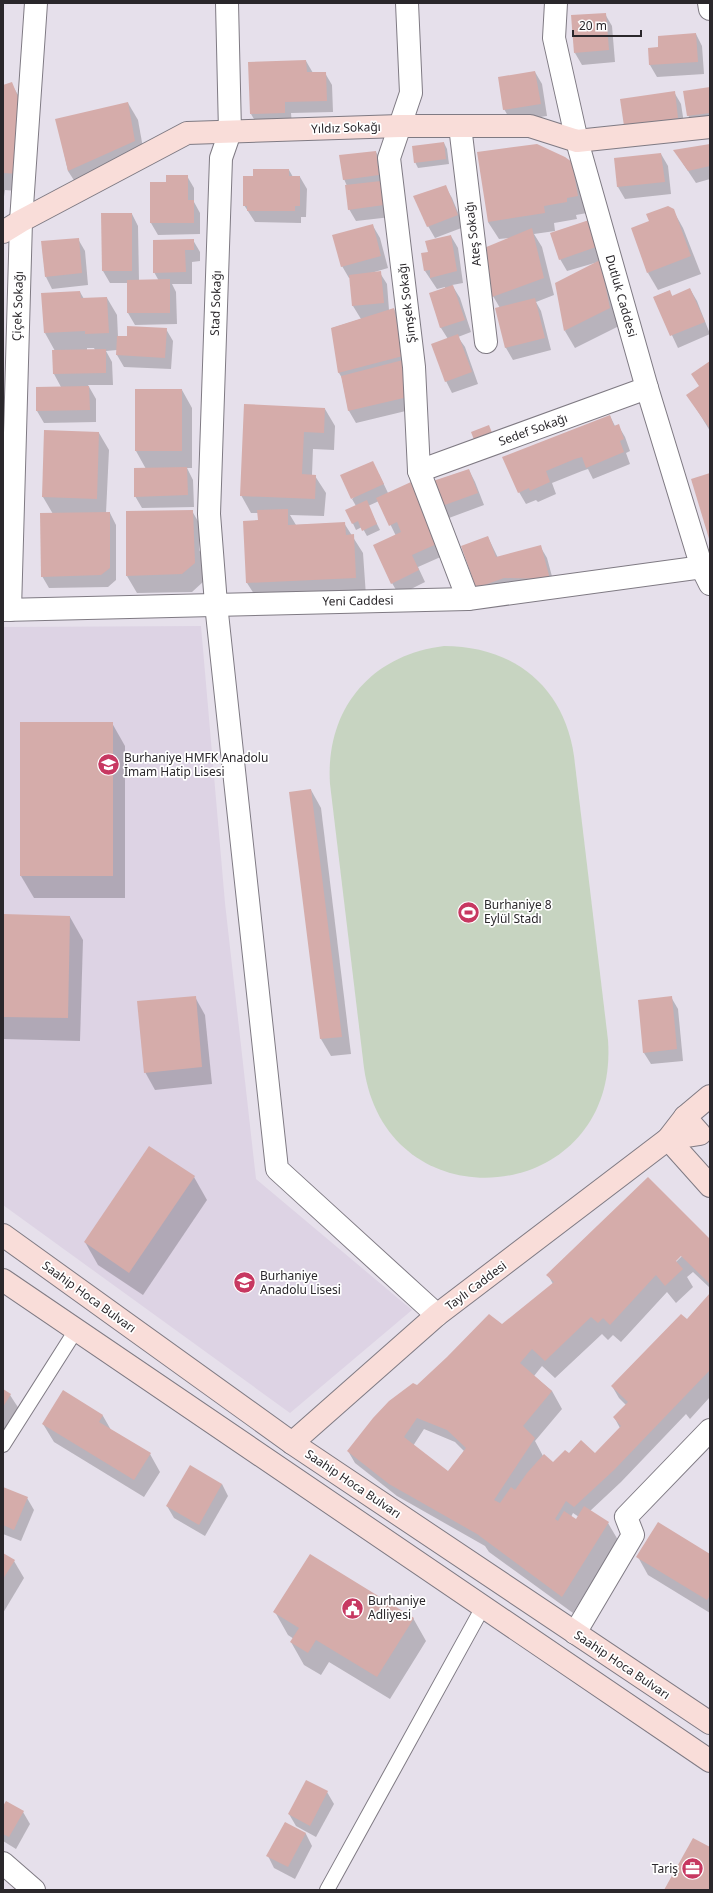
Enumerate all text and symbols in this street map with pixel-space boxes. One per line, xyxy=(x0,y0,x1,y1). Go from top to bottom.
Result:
scale bar xyxy=(573,12,641,38)
text: 20 m xyxy=(579,17,607,34)
street label: Yıldız Sokağı xyxy=(311,118,381,137)
street label: Ateş Sokağı xyxy=(460,201,485,267)
street label: Dutluk Caddesi xyxy=(602,253,641,339)
street label: Şimşek Sokağı xyxy=(393,262,420,344)
street label: Stad Sokağı xyxy=(206,270,225,336)
street label: Çiçek Sokağı xyxy=(8,271,27,341)
street label: Sedef Sokağı xyxy=(496,409,570,450)
street label: Yeni Caddesi xyxy=(322,591,394,610)
place label: Burhaniye HMFK Anadolu İmam Hatip Lisesi xyxy=(124,749,268,780)
school or university icon: Burhaniye HMFK Anadolu İmam Hatip Lisesi xyxy=(95,752,121,778)
place label: Burhaniye 8 Eylül Stadı xyxy=(484,896,552,927)
sports icon: Burhaniye 8 Eylül Stadı xyxy=(456,899,482,925)
street label: Saahip Hoca Bulvarı xyxy=(39,1257,140,1336)
street label: Taylı Caddesi xyxy=(442,1257,510,1314)
place label: Burhaniye Anadolu Lisesi xyxy=(260,1267,341,1298)
school or university icon: Burhaniye Anadolu Lisesi xyxy=(232,1270,258,1296)
street label: Saahip Hoca Bulvarı xyxy=(302,1445,404,1522)
place label: Burhaniye Adliyesi xyxy=(368,1592,426,1623)
public building icon: Burhaniye Adliyesi xyxy=(339,1595,365,1621)
street label: Saahip Hoca Bulvarı xyxy=(571,1626,673,1703)
office icon: Tariş xyxy=(680,1856,706,1882)
place label: Tariş xyxy=(652,1860,678,1877)

